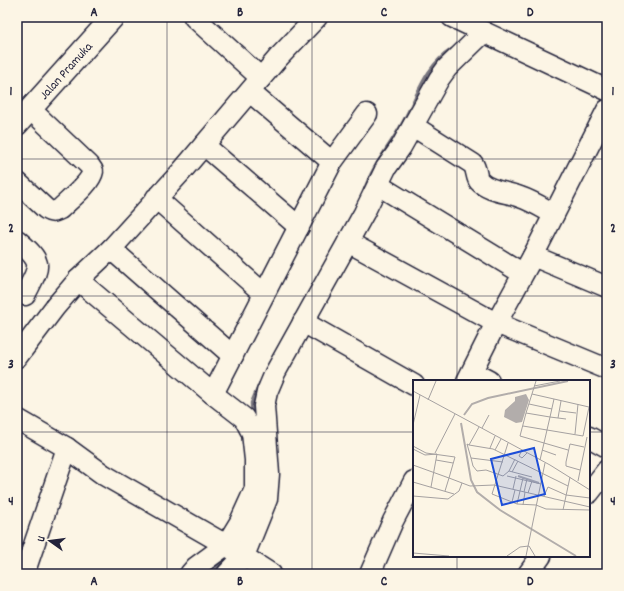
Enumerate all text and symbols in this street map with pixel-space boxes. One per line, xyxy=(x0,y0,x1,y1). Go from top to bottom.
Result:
text: A xyxy=(90,4,98,23)
text: B xyxy=(237,4,243,23)
text: C xyxy=(381,4,388,23)
text: D xyxy=(527,4,534,23)
street label: Jalan Pramuka xyxy=(36,38,99,105)
text: 1 xyxy=(10,83,13,102)
text: 1 xyxy=(612,83,615,102)
text: 2 xyxy=(8,220,14,239)
text: 2 xyxy=(610,220,616,239)
text: 3 xyxy=(8,356,14,375)
text: 3 xyxy=(610,356,616,375)
inset map xyxy=(413,380,590,557)
text: 4 xyxy=(8,493,14,512)
text: 4 xyxy=(610,493,616,512)
north arrow xyxy=(30,521,70,561)
text: U xyxy=(34,535,51,544)
text: A xyxy=(90,573,98,591)
text: B xyxy=(237,573,243,591)
text: C xyxy=(381,573,388,591)
text: D xyxy=(527,573,534,591)

